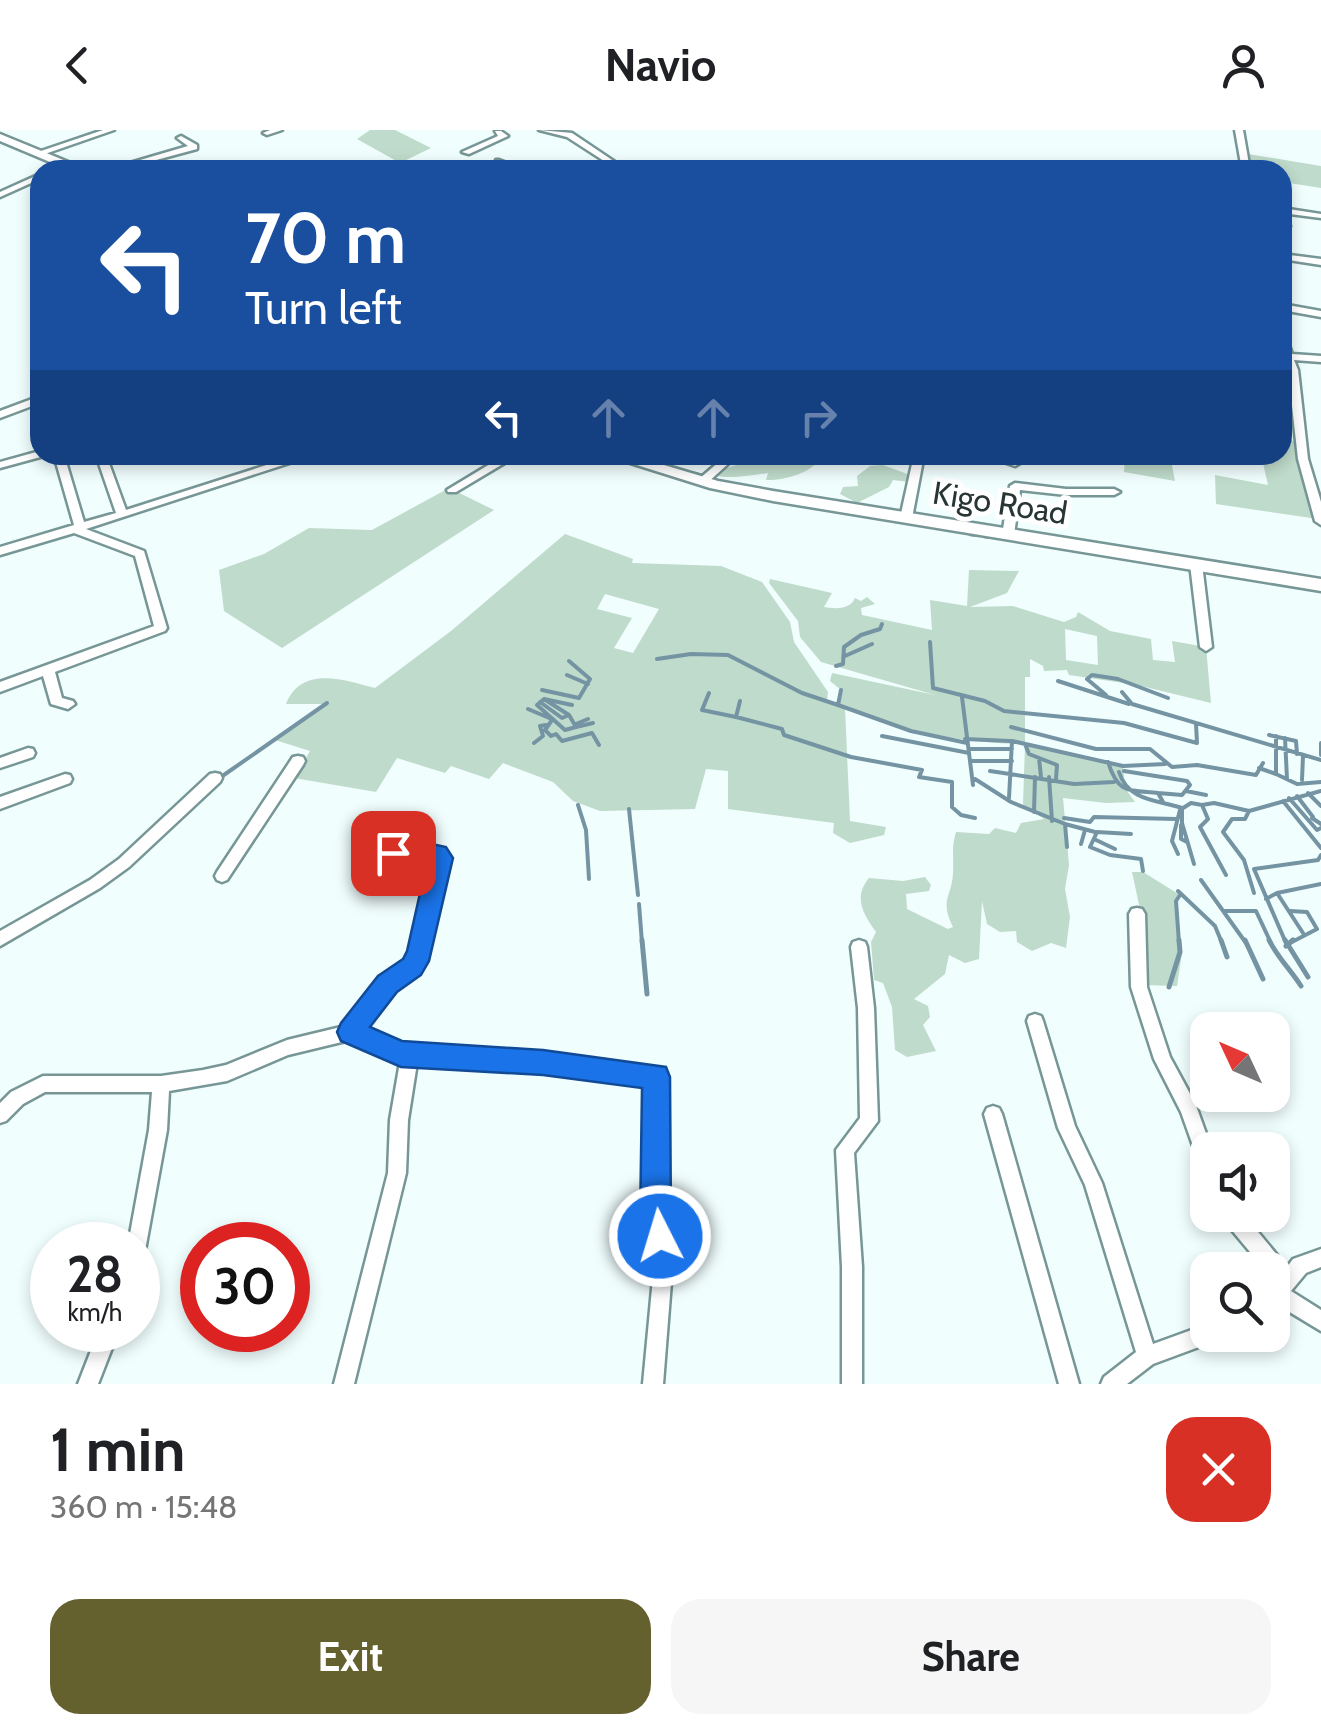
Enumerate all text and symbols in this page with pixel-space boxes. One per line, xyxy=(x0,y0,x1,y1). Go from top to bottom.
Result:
icon: back xyxy=(50,38,105,93)
text: Navio xyxy=(605,38,716,92)
icon: person xyxy=(1216,38,1271,93)
text: 70 m xyxy=(245,195,406,281)
icon: left xyxy=(80,200,210,330)
text: Turn left xyxy=(245,281,402,335)
icon: left xyxy=(476,390,531,445)
icon: ahead xyxy=(581,390,636,445)
icon: ahead xyxy=(686,390,741,445)
icon: right xyxy=(791,390,846,445)
street label: Kigo Road xyxy=(930,473,1070,532)
pin xyxy=(351,811,436,896)
icon: arrive xyxy=(366,826,421,881)
north arrow xyxy=(1190,1012,1290,1112)
map controls xyxy=(1190,1012,1290,1352)
button: sound xyxy=(1190,1132,1290,1232)
position arrow xyxy=(608,1184,712,1288)
speed limit sign: 30 xyxy=(180,1222,310,1352)
text: 28 xyxy=(67,1244,123,1305)
button: search xyxy=(1190,1252,1290,1352)
text: km/h xyxy=(68,1297,122,1327)
text: 1 min xyxy=(50,1413,185,1486)
button: close xyxy=(1166,1417,1271,1522)
text: 360 m · 15:48 xyxy=(50,1487,237,1526)
button: Exit xyxy=(50,1599,651,1714)
button: Share xyxy=(671,1599,1271,1714)

